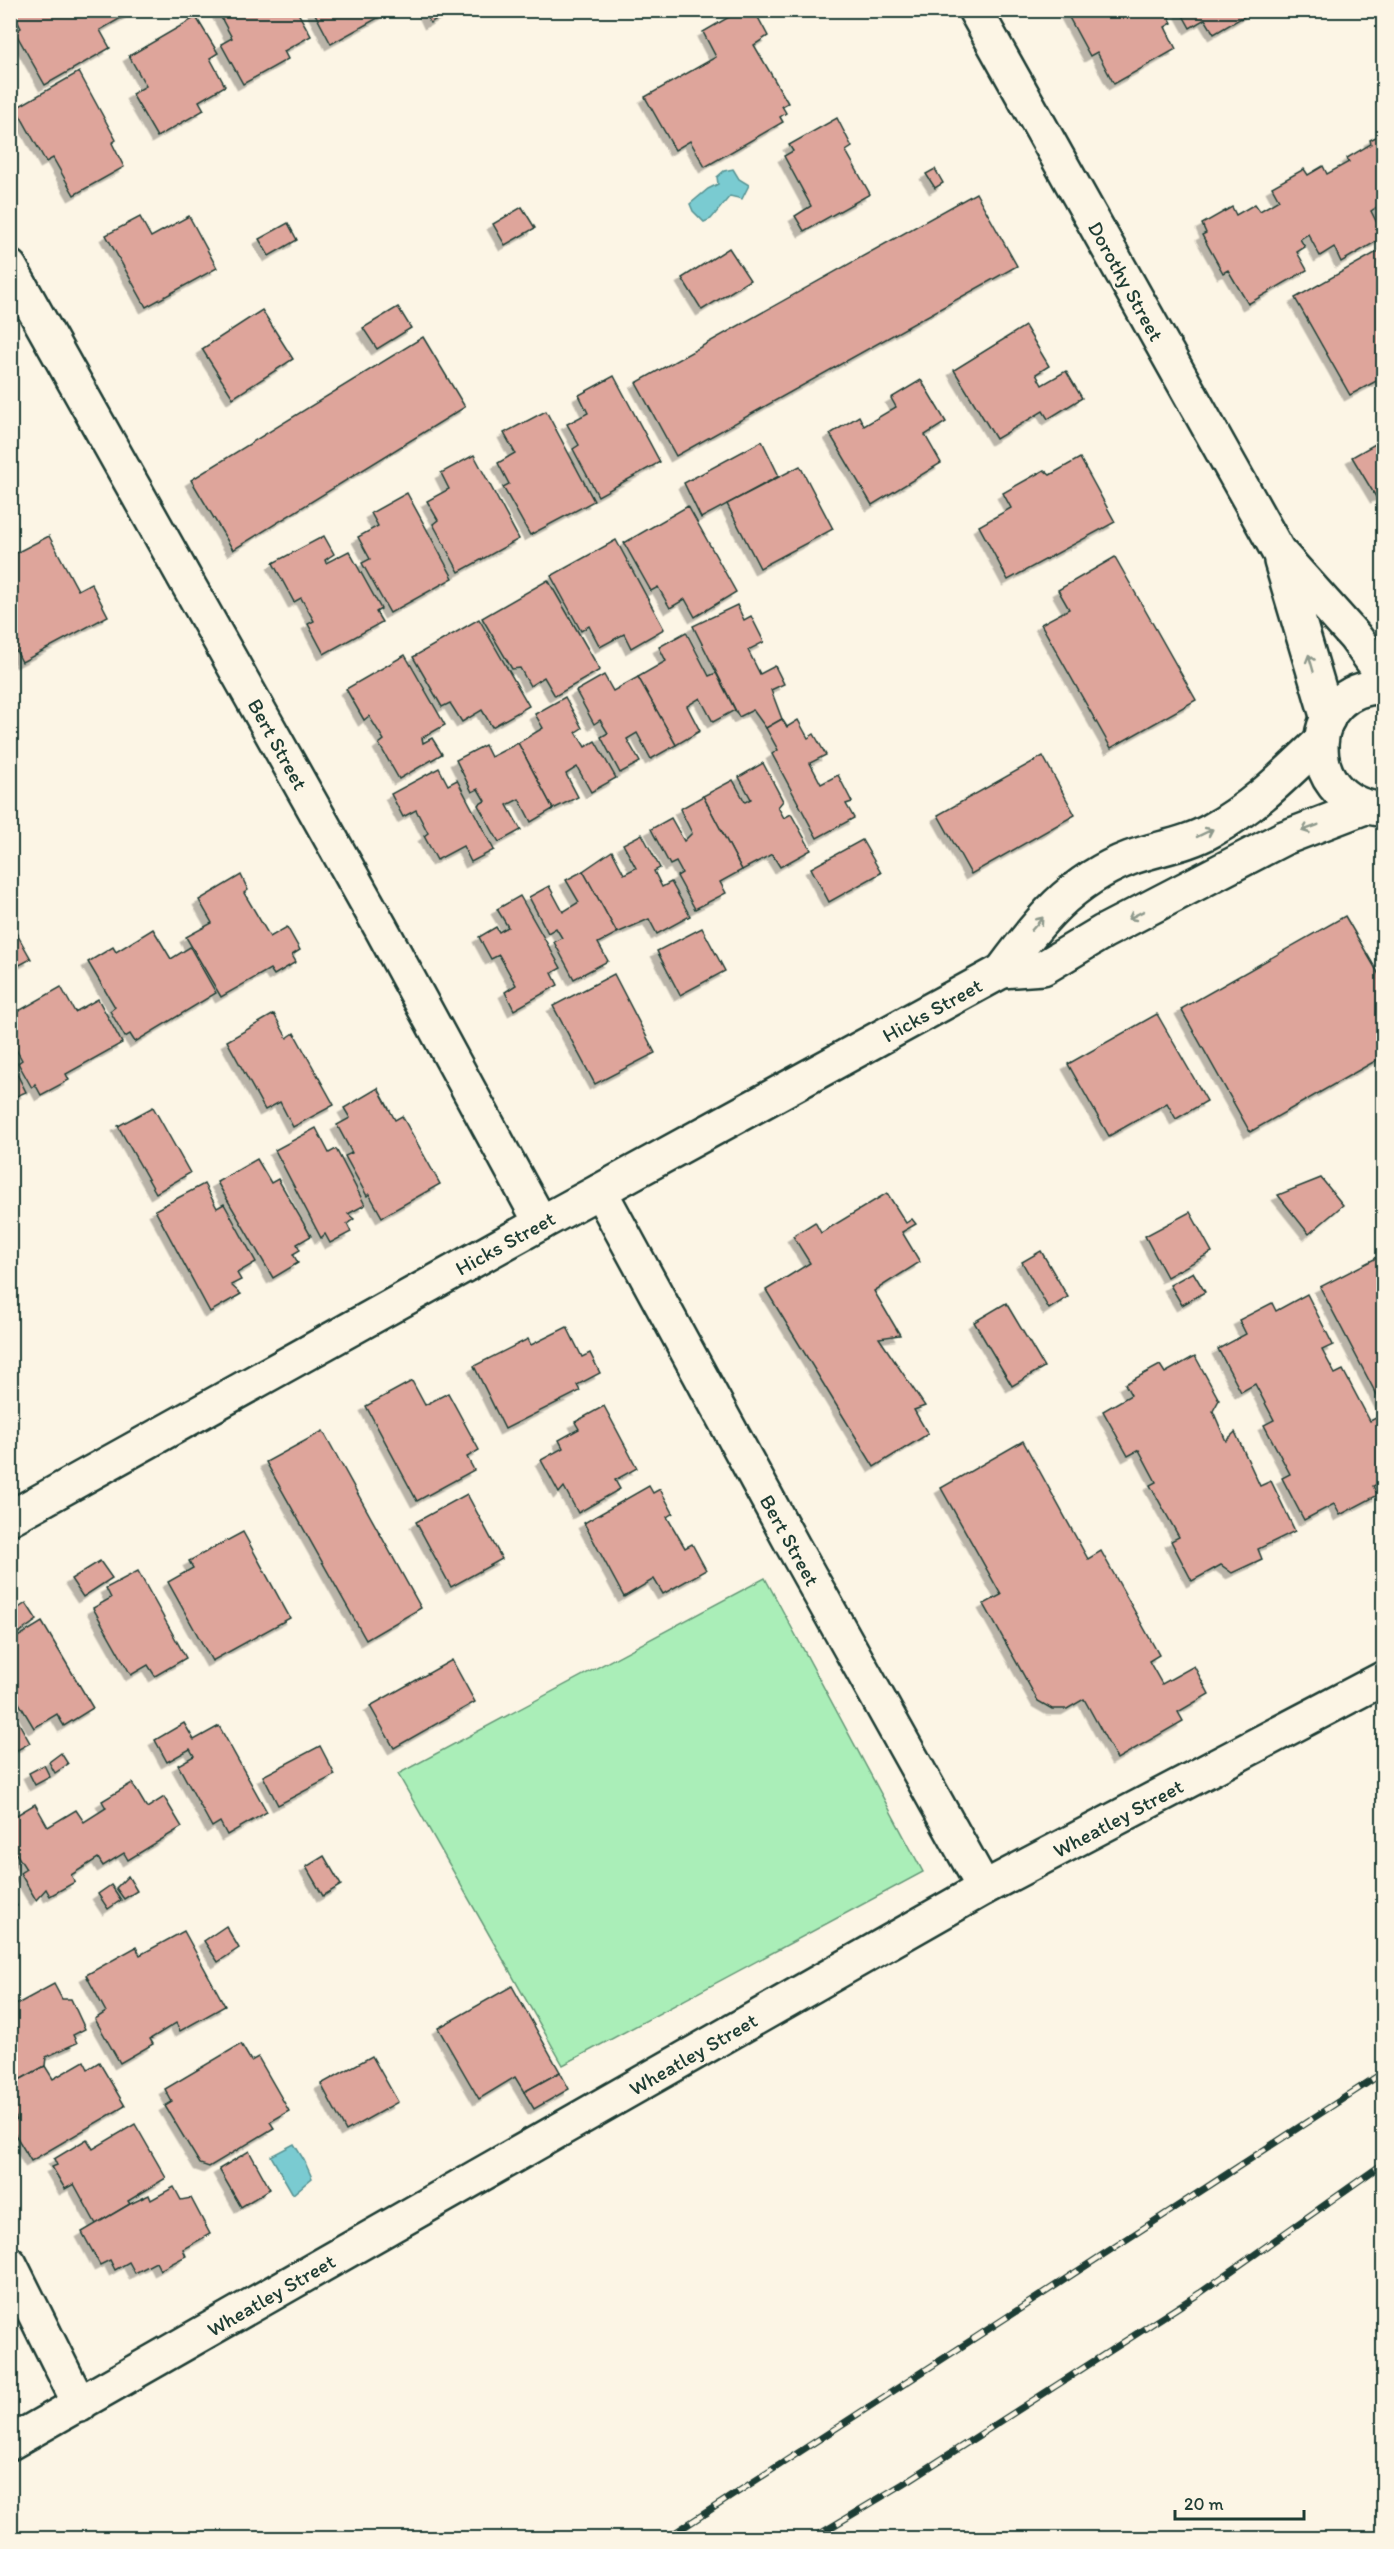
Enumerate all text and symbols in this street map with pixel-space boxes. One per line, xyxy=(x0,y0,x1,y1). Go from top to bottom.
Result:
street label: Dorothy Street xyxy=(1083,217,1169,345)
one-way arrow xyxy=(1305,654,1316,673)
street label: Bert Street xyxy=(243,694,313,794)
one-way arrow xyxy=(1301,823,1320,834)
one-way arrow xyxy=(1196,826,1214,838)
one-way arrow xyxy=(1127,910,1145,921)
one-way arrow xyxy=(1031,916,1044,932)
street label: Hicks Street xyxy=(878,972,986,1048)
street label: Hicks Street xyxy=(451,1205,559,1281)
street label: Bert Street xyxy=(755,1490,825,1590)
street label: Wheatley Street xyxy=(1049,1773,1188,1863)
street label: Wheatley Street xyxy=(624,2007,762,2101)
street label: Wheatley Street xyxy=(202,2248,340,2342)
scale bar xyxy=(1175,2483,1304,2521)
text: 20 m xyxy=(1184,2493,1224,2515)

